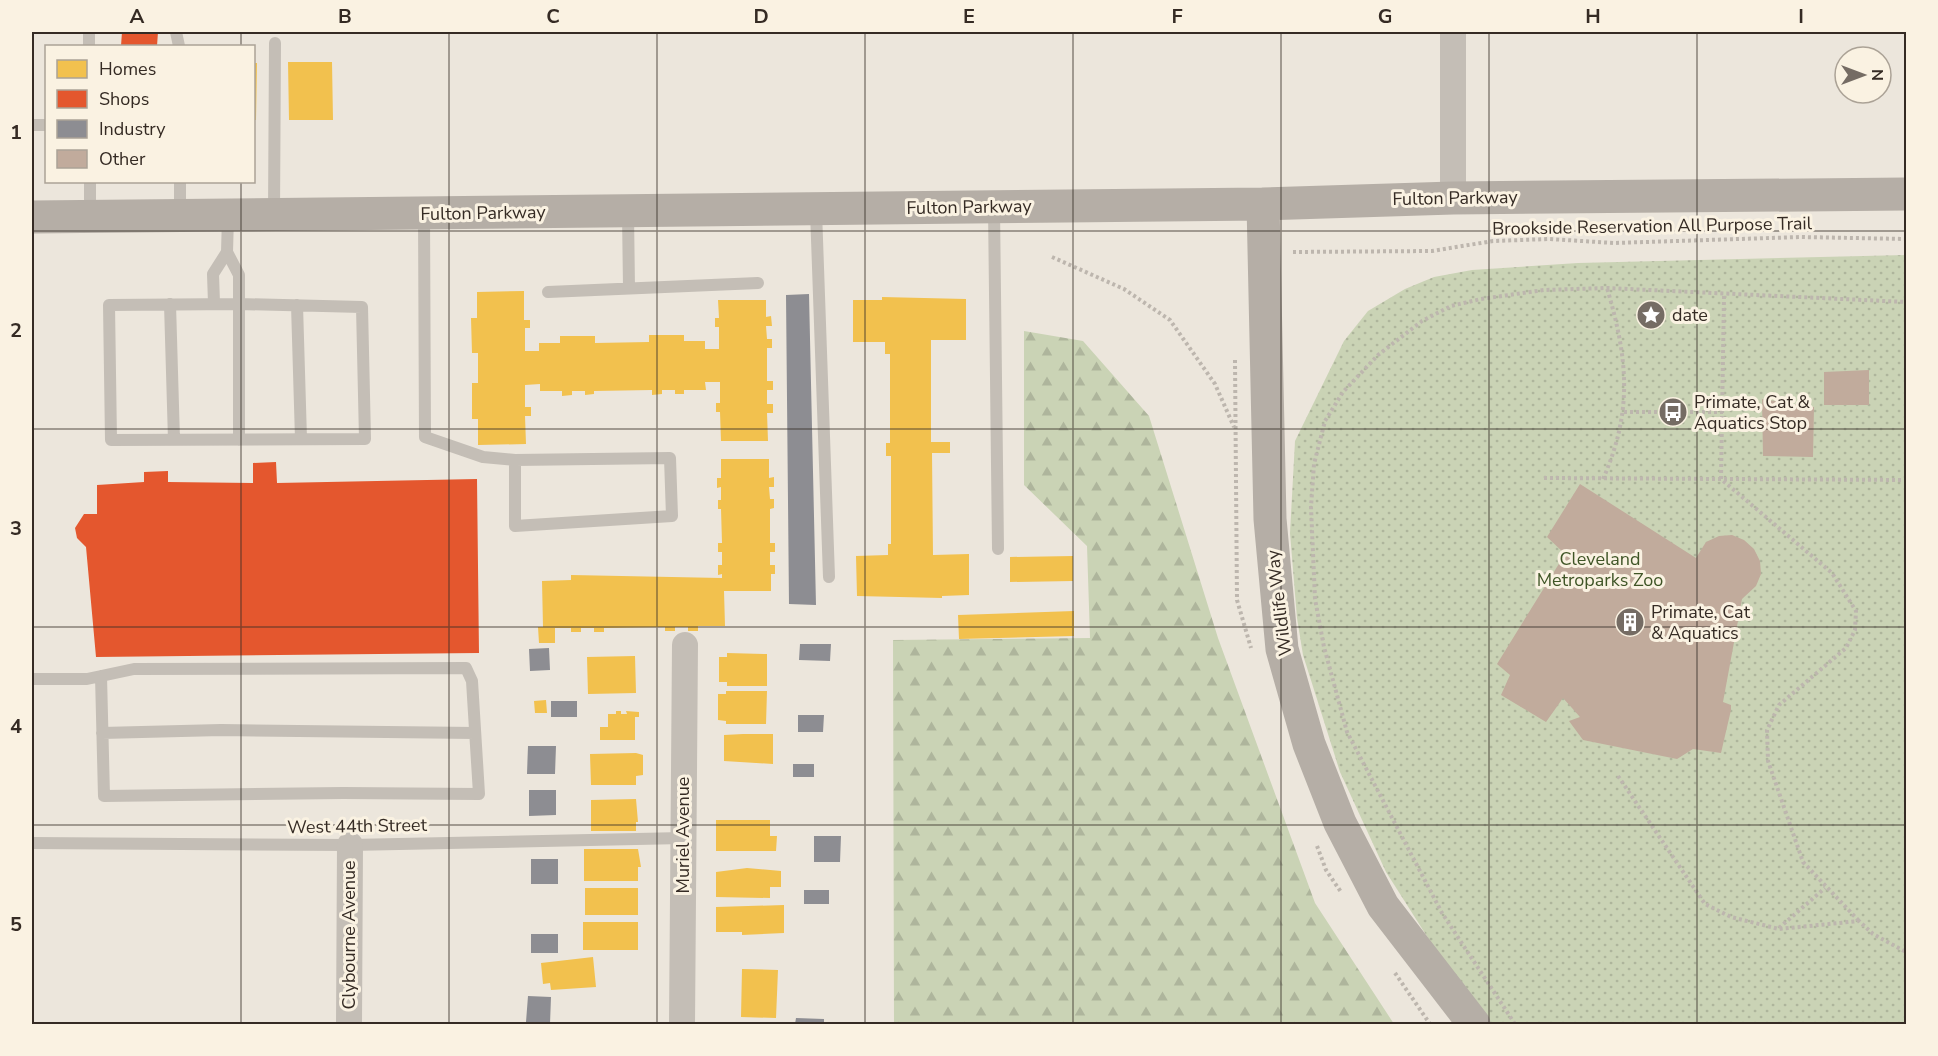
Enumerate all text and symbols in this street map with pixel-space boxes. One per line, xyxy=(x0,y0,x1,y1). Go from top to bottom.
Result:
text: A xyxy=(130,3,145,30)
text: B xyxy=(338,3,352,30)
text: C xyxy=(546,3,560,30)
text: D xyxy=(753,3,769,30)
text: E xyxy=(963,3,975,30)
text: F xyxy=(1171,3,1183,30)
text: G xyxy=(1378,3,1392,30)
text: H xyxy=(1585,3,1601,30)
text: I xyxy=(1798,3,1804,30)
legend xyxy=(45,45,255,183)
north arrow xyxy=(1833,45,1893,105)
text: Homes xyxy=(99,57,156,81)
text: N xyxy=(1866,69,1888,81)
text: Shops xyxy=(99,87,149,111)
text: Industry xyxy=(99,117,166,141)
text: 1 xyxy=(10,119,22,146)
text: Other xyxy=(99,147,146,171)
street label: Fulton Parkway xyxy=(1392,185,1519,211)
street label: Fulton Parkway xyxy=(906,194,1033,220)
street label: Fulton Parkway xyxy=(420,200,547,226)
street label: Brookside Reservation All Purpose Trail xyxy=(1492,211,1813,241)
place icon: date xyxy=(1635,299,1667,331)
place label: date xyxy=(1672,303,1708,327)
text: 2 xyxy=(10,317,22,344)
place label: Primate, Cat & Aquatics Stop xyxy=(1694,390,1811,435)
bus stop icon: Primate, Cat & Aquatics Stop xyxy=(1657,396,1689,428)
text: 3 xyxy=(10,515,22,542)
park label: Cleveland Metroparks Zoo xyxy=(1537,547,1663,592)
street label: Wildlife Way xyxy=(1260,548,1297,657)
place label: Primate, Cat & Aquatics xyxy=(1651,600,1751,645)
building icon: Primate, Cat & Aquatics xyxy=(1614,606,1646,638)
text: 4 xyxy=(10,713,22,740)
street label: Muriel Avenue xyxy=(671,777,695,893)
street label: West 44th Street xyxy=(287,813,428,839)
street label: Clybourne Avenue xyxy=(337,860,361,1010)
text: 5 xyxy=(10,911,22,938)

